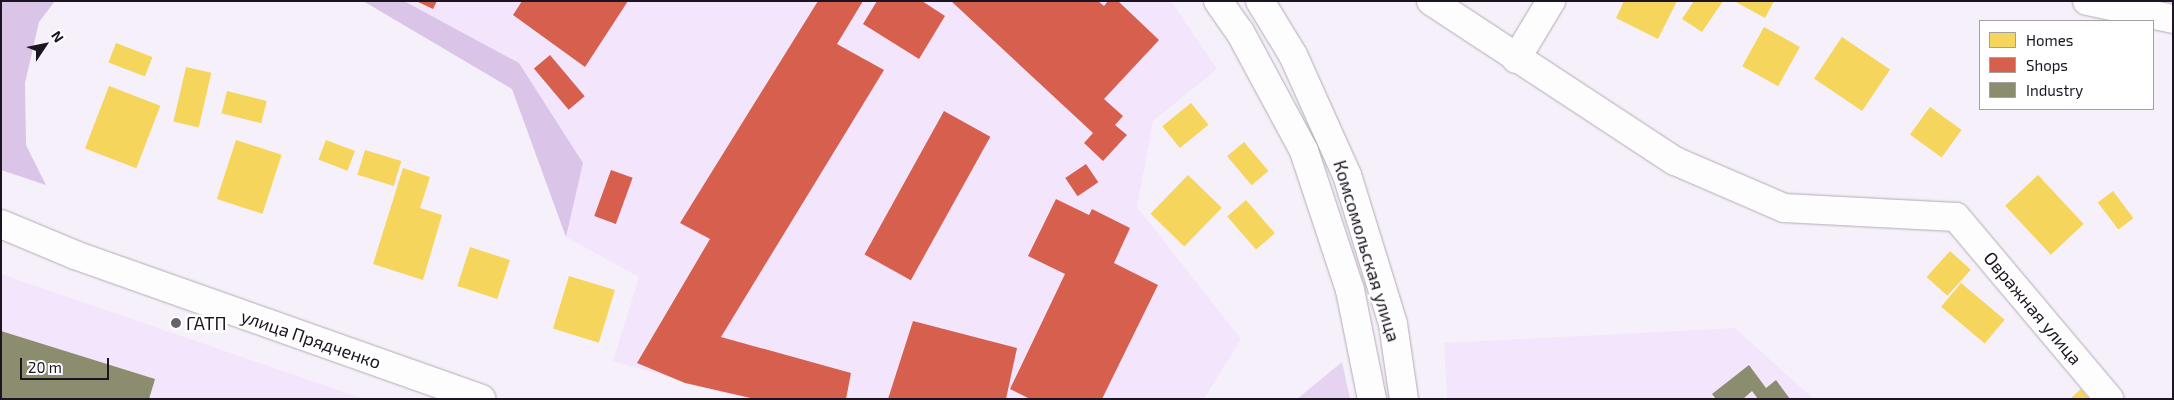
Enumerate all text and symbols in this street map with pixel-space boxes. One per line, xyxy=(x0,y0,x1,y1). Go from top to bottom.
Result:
north arrow xyxy=(20,20,70,70)
legend xyxy=(1979,20,2154,110)
text: N xyxy=(48,27,68,45)
text: Homes xyxy=(2026,31,2073,49)
text: Shops xyxy=(2026,56,2068,74)
text: Industry xyxy=(2026,81,2083,99)
street label: Комсомольская улица xyxy=(1329,158,1405,344)
street label: Овражная улица xyxy=(1979,247,2087,369)
street label: улица Прядченко xyxy=(238,305,384,373)
place label: ГАТП xyxy=(186,312,226,334)
marker: ГАТП xyxy=(170,317,182,329)
scale bar xyxy=(22,348,111,380)
text: 20 m xyxy=(28,358,62,376)

